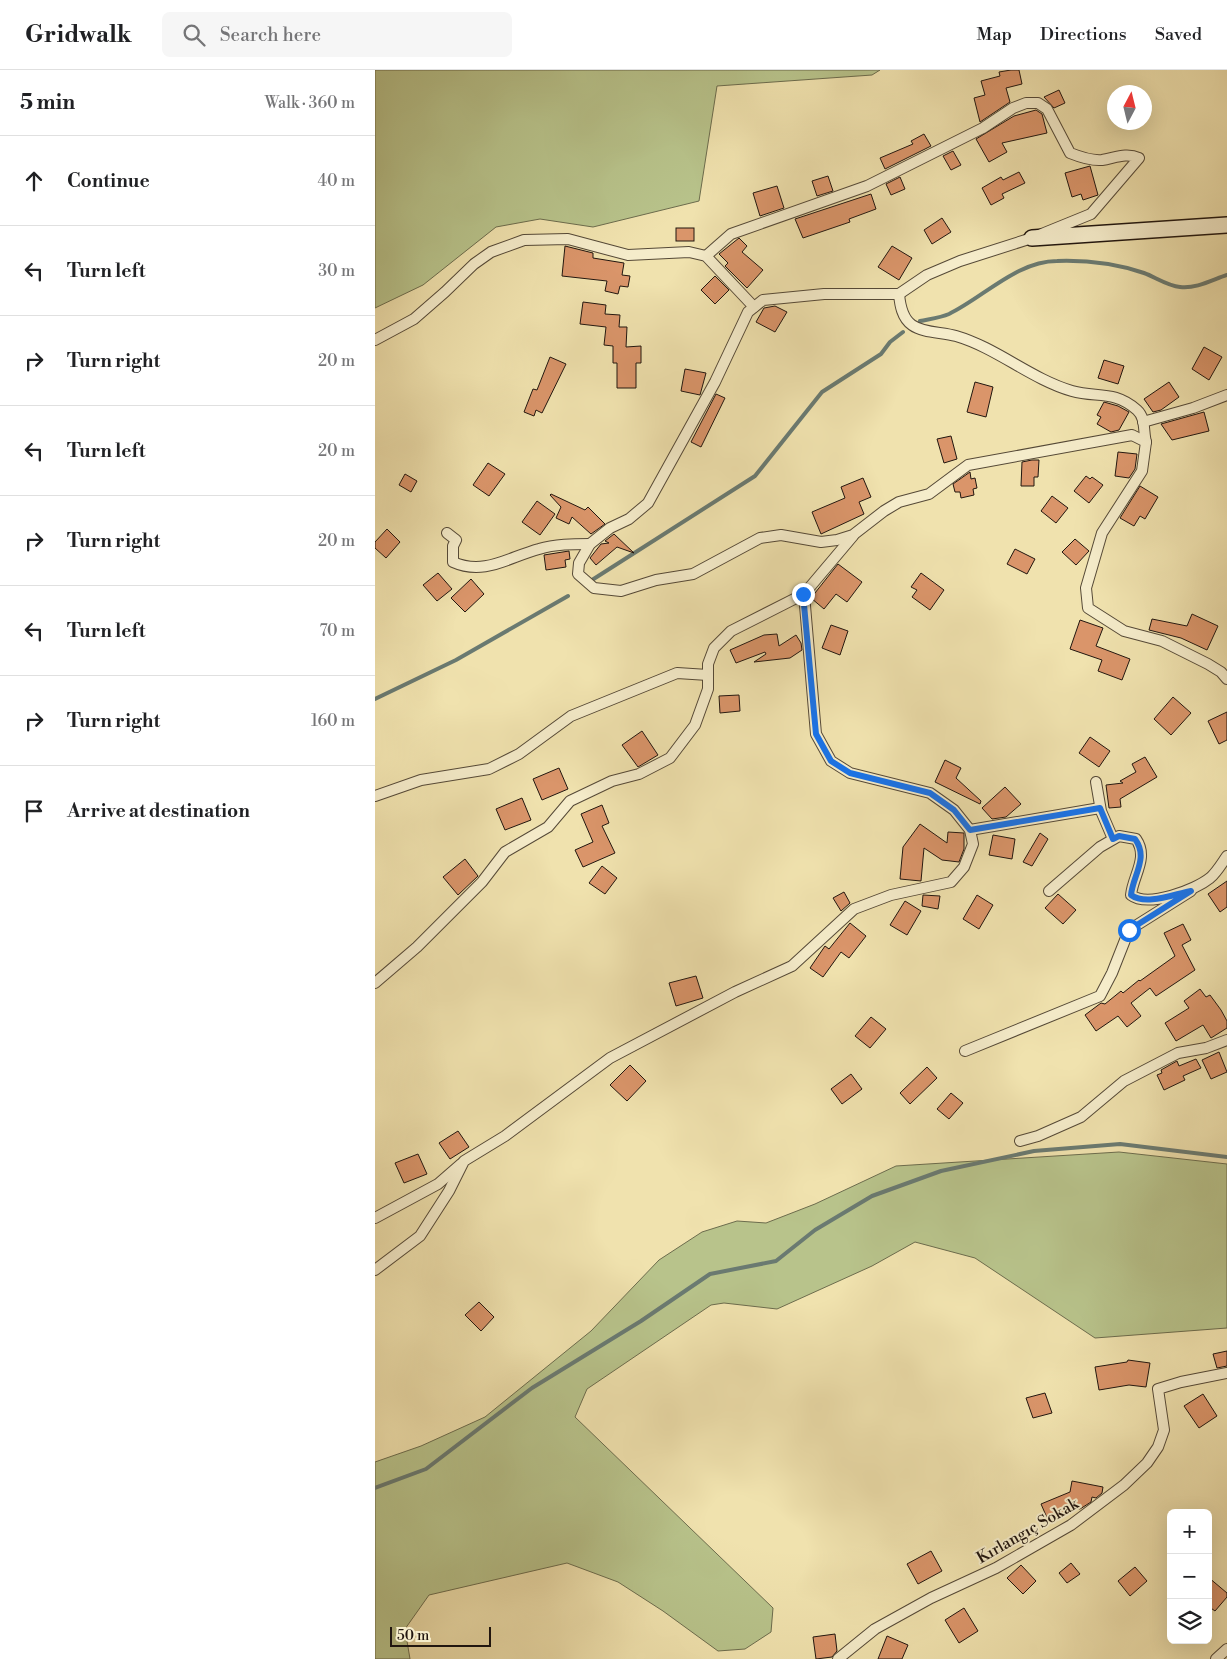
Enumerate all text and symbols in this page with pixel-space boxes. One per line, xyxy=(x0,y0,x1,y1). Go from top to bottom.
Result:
search box xyxy=(162,12,512,57)
text: Gridwalk xyxy=(25,20,132,50)
icon: search xyxy=(180,21,208,49)
text: Search here xyxy=(220,23,321,47)
text: Map xyxy=(976,23,1012,46)
text: Directions xyxy=(1040,23,1127,46)
text: Saved xyxy=(1155,23,1202,46)
north arrow xyxy=(1107,85,1152,130)
text: 5 min xyxy=(20,90,75,116)
text: Walk · 360 m xyxy=(265,93,355,113)
icon: ahead xyxy=(20,167,48,195)
text: Continue xyxy=(67,169,150,193)
text: 40 m xyxy=(318,171,355,191)
icon: left xyxy=(20,257,48,285)
text: Turn left xyxy=(67,259,146,283)
text: 30 m xyxy=(318,261,355,281)
icon: right xyxy=(20,347,48,375)
text: Turn right xyxy=(67,349,160,373)
text: 20 m xyxy=(318,351,355,371)
icon: left xyxy=(20,437,48,465)
text: Turn left xyxy=(67,439,146,463)
text: 20 m xyxy=(318,441,355,461)
icon: right xyxy=(20,527,48,555)
text: Turn right xyxy=(67,529,160,553)
text: 20 m xyxy=(318,531,355,551)
route end xyxy=(792,583,815,606)
icon: left xyxy=(20,617,48,645)
text: Turn left xyxy=(67,619,146,643)
text: 70 m xyxy=(319,621,355,641)
icon: right xyxy=(20,707,48,735)
text: Turn right xyxy=(67,709,160,733)
text: 160 m xyxy=(311,711,355,731)
icon: arrive xyxy=(20,797,48,825)
text: Arrive at destination xyxy=(67,799,250,823)
route start xyxy=(1118,919,1141,942)
street label: Kırlangıç Sokak xyxy=(973,1493,1083,1568)
map controls xyxy=(1167,1509,1212,1644)
button: + xyxy=(1167,1509,1212,1554)
button: − xyxy=(1167,1554,1212,1599)
button: layers xyxy=(1167,1599,1212,1644)
scale bar xyxy=(390,1624,491,1647)
text: 50 m xyxy=(397,1627,429,1645)

